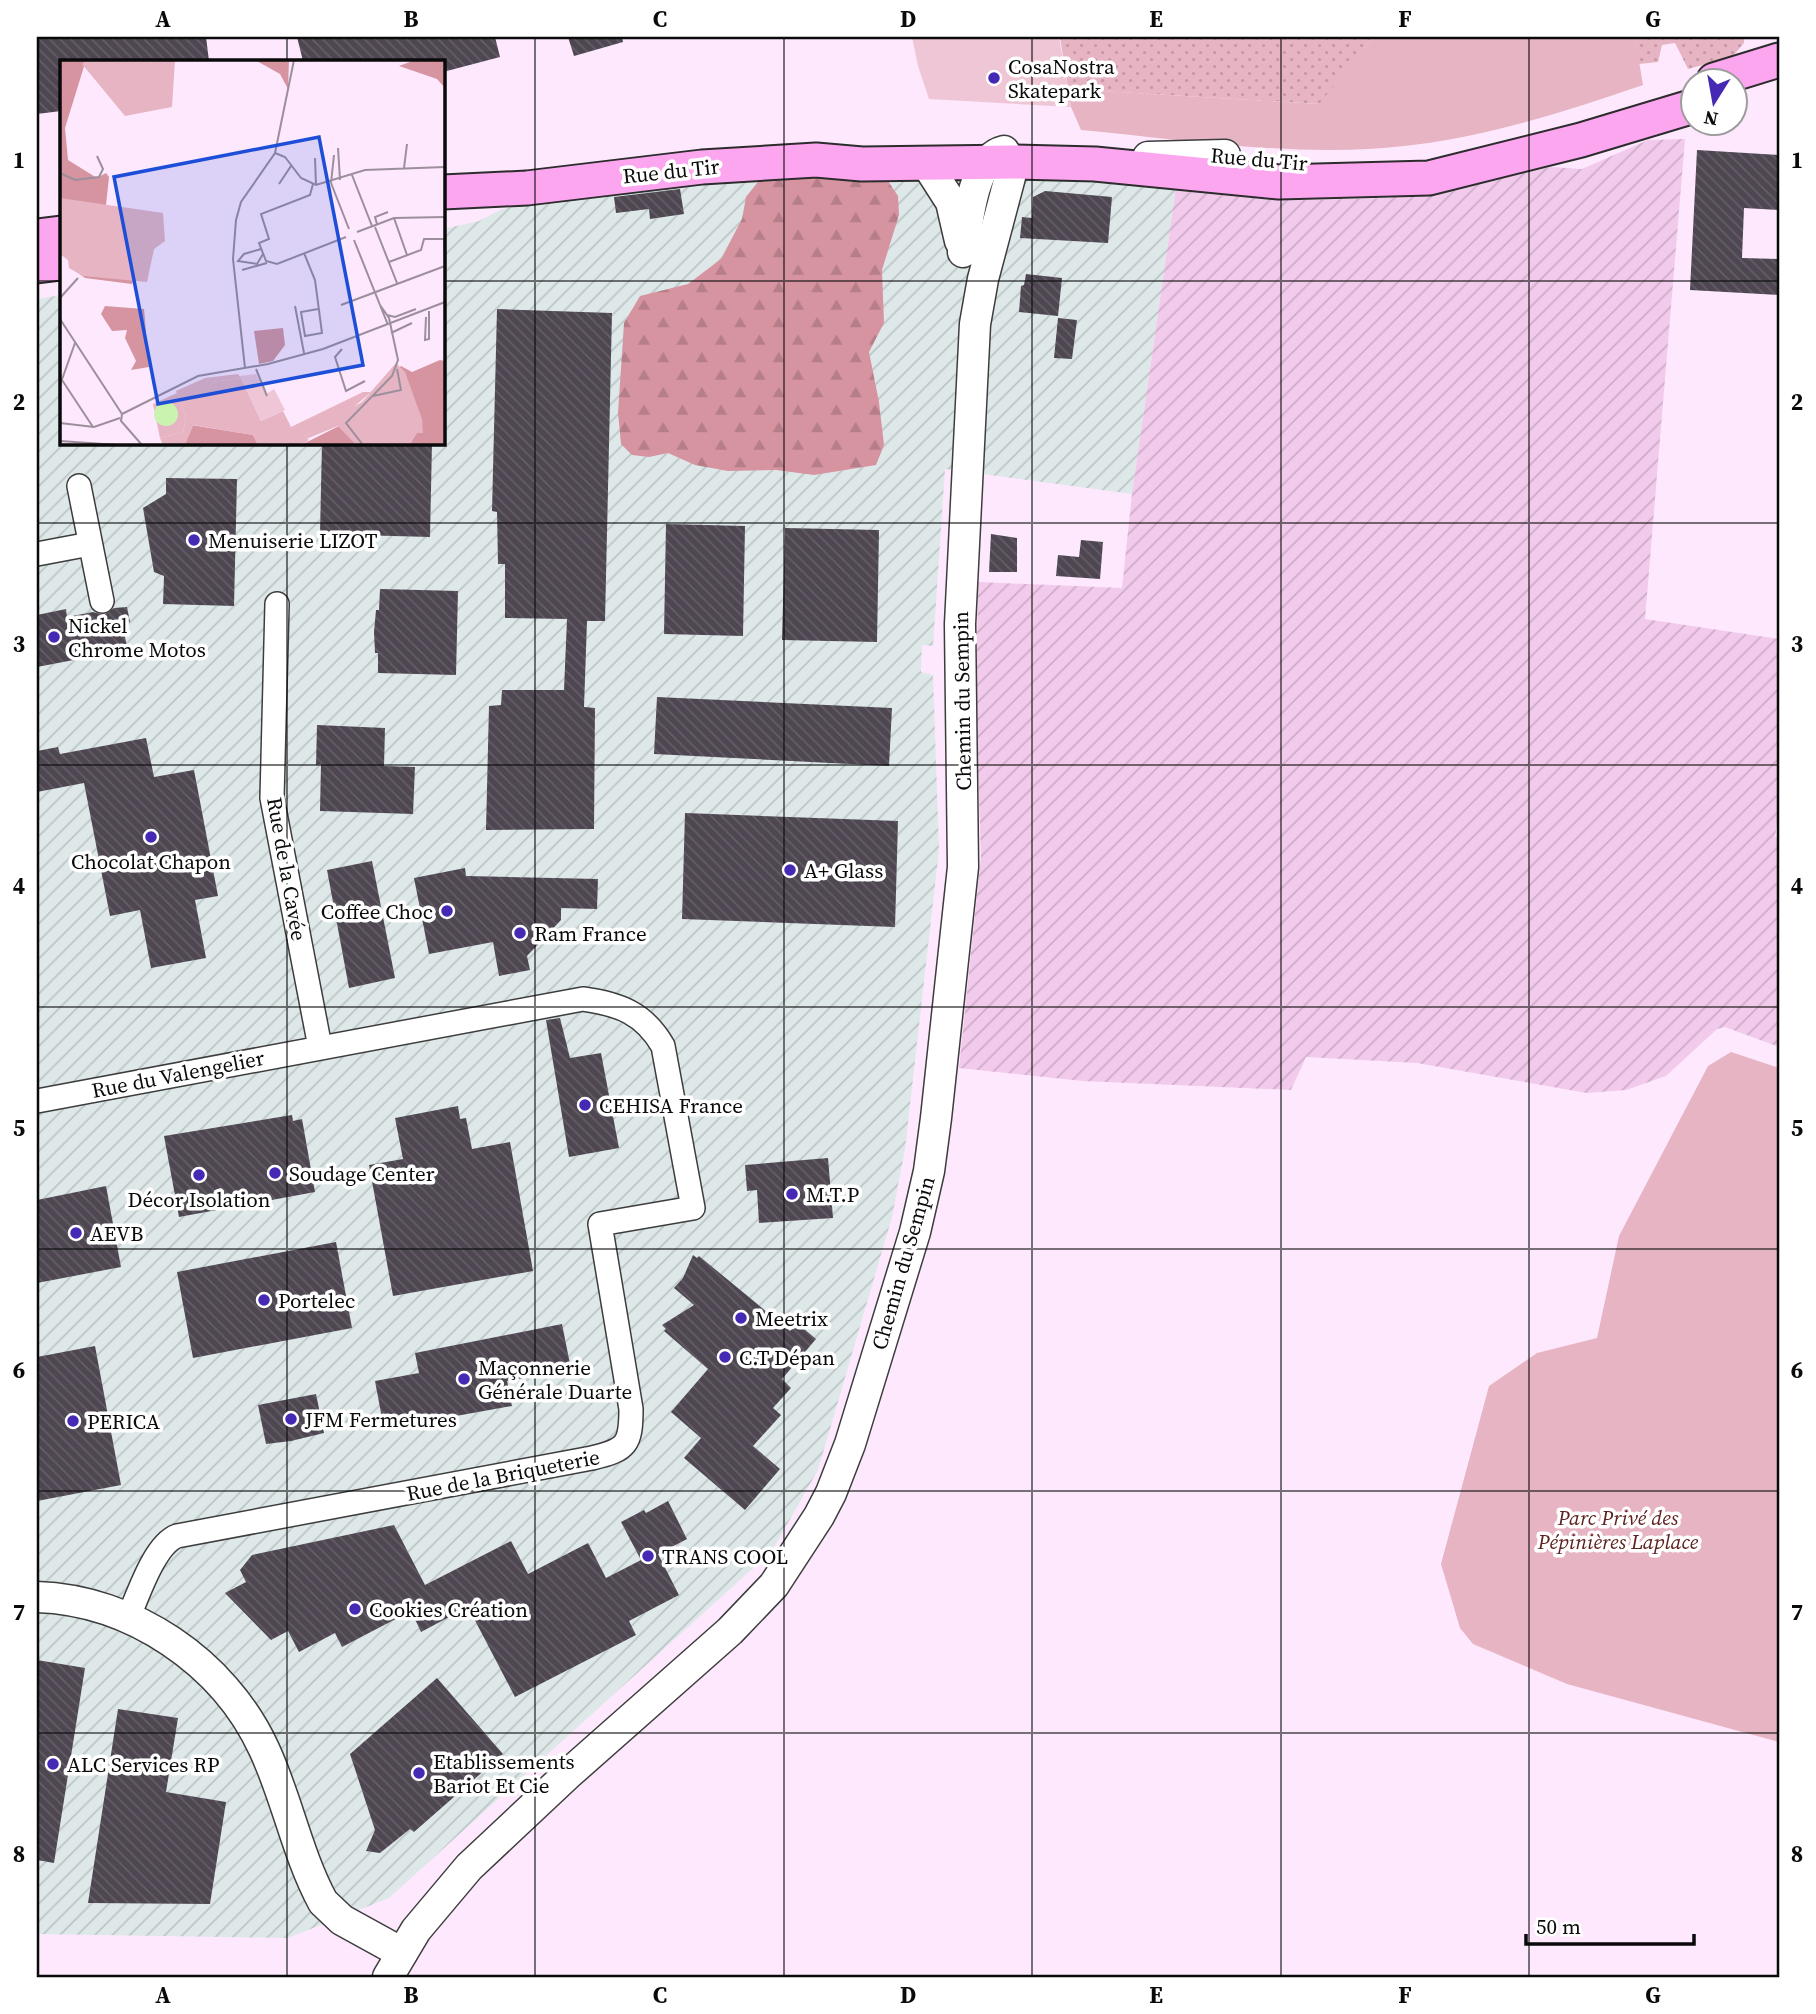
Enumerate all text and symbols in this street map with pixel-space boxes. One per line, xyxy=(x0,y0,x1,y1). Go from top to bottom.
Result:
text: A xyxy=(155,3,171,35)
text: B xyxy=(404,3,419,35)
text: C xyxy=(653,3,667,35)
text: D xyxy=(900,3,916,35)
text: E xyxy=(1149,3,1163,35)
text: F xyxy=(1398,3,1412,35)
text: G xyxy=(1645,3,1661,35)
place label: CosaNostra Skatepark xyxy=(1008,52,1115,105)
inset map xyxy=(60,60,444,444)
north arrow xyxy=(1680,66,1750,136)
marker: CosaNostra Skatepark xyxy=(986,70,1002,86)
text: N xyxy=(1701,105,1720,133)
street label: Rue du Tir xyxy=(1209,140,1309,178)
text: 1 xyxy=(13,144,25,176)
text: 1 xyxy=(1791,144,1803,176)
street label: Rue du Tir xyxy=(621,151,721,191)
text: 2 xyxy=(13,386,25,418)
text: 2 xyxy=(1791,386,1803,418)
place label: Menuiserie LIZOT xyxy=(208,526,378,555)
marker: Menuiserie LIZOT xyxy=(186,532,202,548)
place label: Nickel Chrome Motos xyxy=(68,611,206,664)
street label: Chemin du Sempin xyxy=(946,611,978,791)
text: 3 xyxy=(13,628,25,660)
text: 3 xyxy=(1791,628,1803,660)
marker: Nickel Chrome Motos xyxy=(46,629,62,645)
street label: Rue de la Cavée xyxy=(260,795,314,943)
marker: Chocolat Chapon xyxy=(143,829,159,845)
place label: Chocolat Chapon xyxy=(71,847,231,876)
place label: A+ Glass xyxy=(804,856,883,885)
marker: A+ Glass xyxy=(782,862,798,878)
text: 4 xyxy=(13,870,25,902)
text: 4 xyxy=(1791,870,1803,902)
place label: Coffee Choc xyxy=(321,897,433,926)
marker: Coffee Choc xyxy=(439,903,455,919)
place label: Ram France xyxy=(534,919,647,948)
marker: Ram France xyxy=(512,925,528,941)
street label: Rue du Valengelier xyxy=(89,1043,267,1105)
place label: CEHISA France xyxy=(599,1091,743,1120)
marker: CEHISA France xyxy=(577,1097,593,1113)
text: 5 xyxy=(13,1112,25,1144)
text: 5 xyxy=(1791,1112,1803,1144)
place label: Soudage Center xyxy=(289,1159,435,1188)
marker: Soudage Center xyxy=(267,1165,283,1181)
marker: Décor Isolation xyxy=(191,1167,207,1183)
street label: Chemin du Sempin xyxy=(864,1172,942,1353)
place label: M.T.P xyxy=(806,1180,859,1209)
place label: Décor Isolation xyxy=(127,1185,271,1214)
marker: M.T.P xyxy=(784,1186,800,1202)
place label: AEVB xyxy=(90,1219,143,1248)
marker: AEVB xyxy=(68,1225,84,1241)
place label: Portelec xyxy=(278,1286,355,1315)
marker: Portelec xyxy=(256,1292,272,1308)
place label: Meetrix xyxy=(755,1304,828,1333)
marker: Meetrix xyxy=(733,1310,749,1326)
place label: C.T Dépan xyxy=(739,1343,835,1372)
marker: C.T Dépan xyxy=(717,1349,733,1365)
place label: Maçonnerie Générale Duarte xyxy=(478,1353,632,1406)
text: 6 xyxy=(13,1354,25,1386)
text: 6 xyxy=(1791,1354,1803,1386)
marker: Maçonnerie Générale Duarte xyxy=(456,1371,472,1387)
place label: JFM Fermetures xyxy=(304,1405,457,1434)
place label: PERICA xyxy=(87,1407,160,1436)
marker: JFM Fermetures xyxy=(283,1411,299,1427)
marker: PERICA xyxy=(65,1413,81,1429)
street label: Rue de la Briqueterie xyxy=(404,1442,602,1508)
park label: Parc Privé des Pépinières Laplace xyxy=(1537,1503,1699,1556)
place label: TRANS COOL xyxy=(662,1542,788,1571)
marker: TRANS COOL xyxy=(640,1548,656,1564)
place label: Cookies Création xyxy=(369,1595,528,1624)
text: 7 xyxy=(13,1596,25,1628)
text: 7 xyxy=(1791,1596,1803,1628)
marker: Cookies Création xyxy=(347,1601,363,1617)
place label: Etablissements Bariot Et Cie xyxy=(433,1747,575,1800)
place label: ALC Services RP xyxy=(67,1750,219,1779)
marker: ALC Services RP xyxy=(45,1756,61,1772)
marker: Etablissements Bariot Et Cie xyxy=(411,1765,427,1781)
text: 8 xyxy=(13,1838,25,1870)
text: 8 xyxy=(1791,1838,1803,1870)
scale bar xyxy=(1526,1902,1694,1946)
text: 50 m xyxy=(1536,1912,1581,1941)
text: A xyxy=(155,1979,171,2011)
text: B xyxy=(404,1979,419,2011)
text: C xyxy=(653,1979,667,2011)
text: D xyxy=(900,1979,916,2011)
text: E xyxy=(1149,1979,1163,2011)
text: F xyxy=(1398,1979,1412,2011)
text: G xyxy=(1645,1979,1661,2011)

